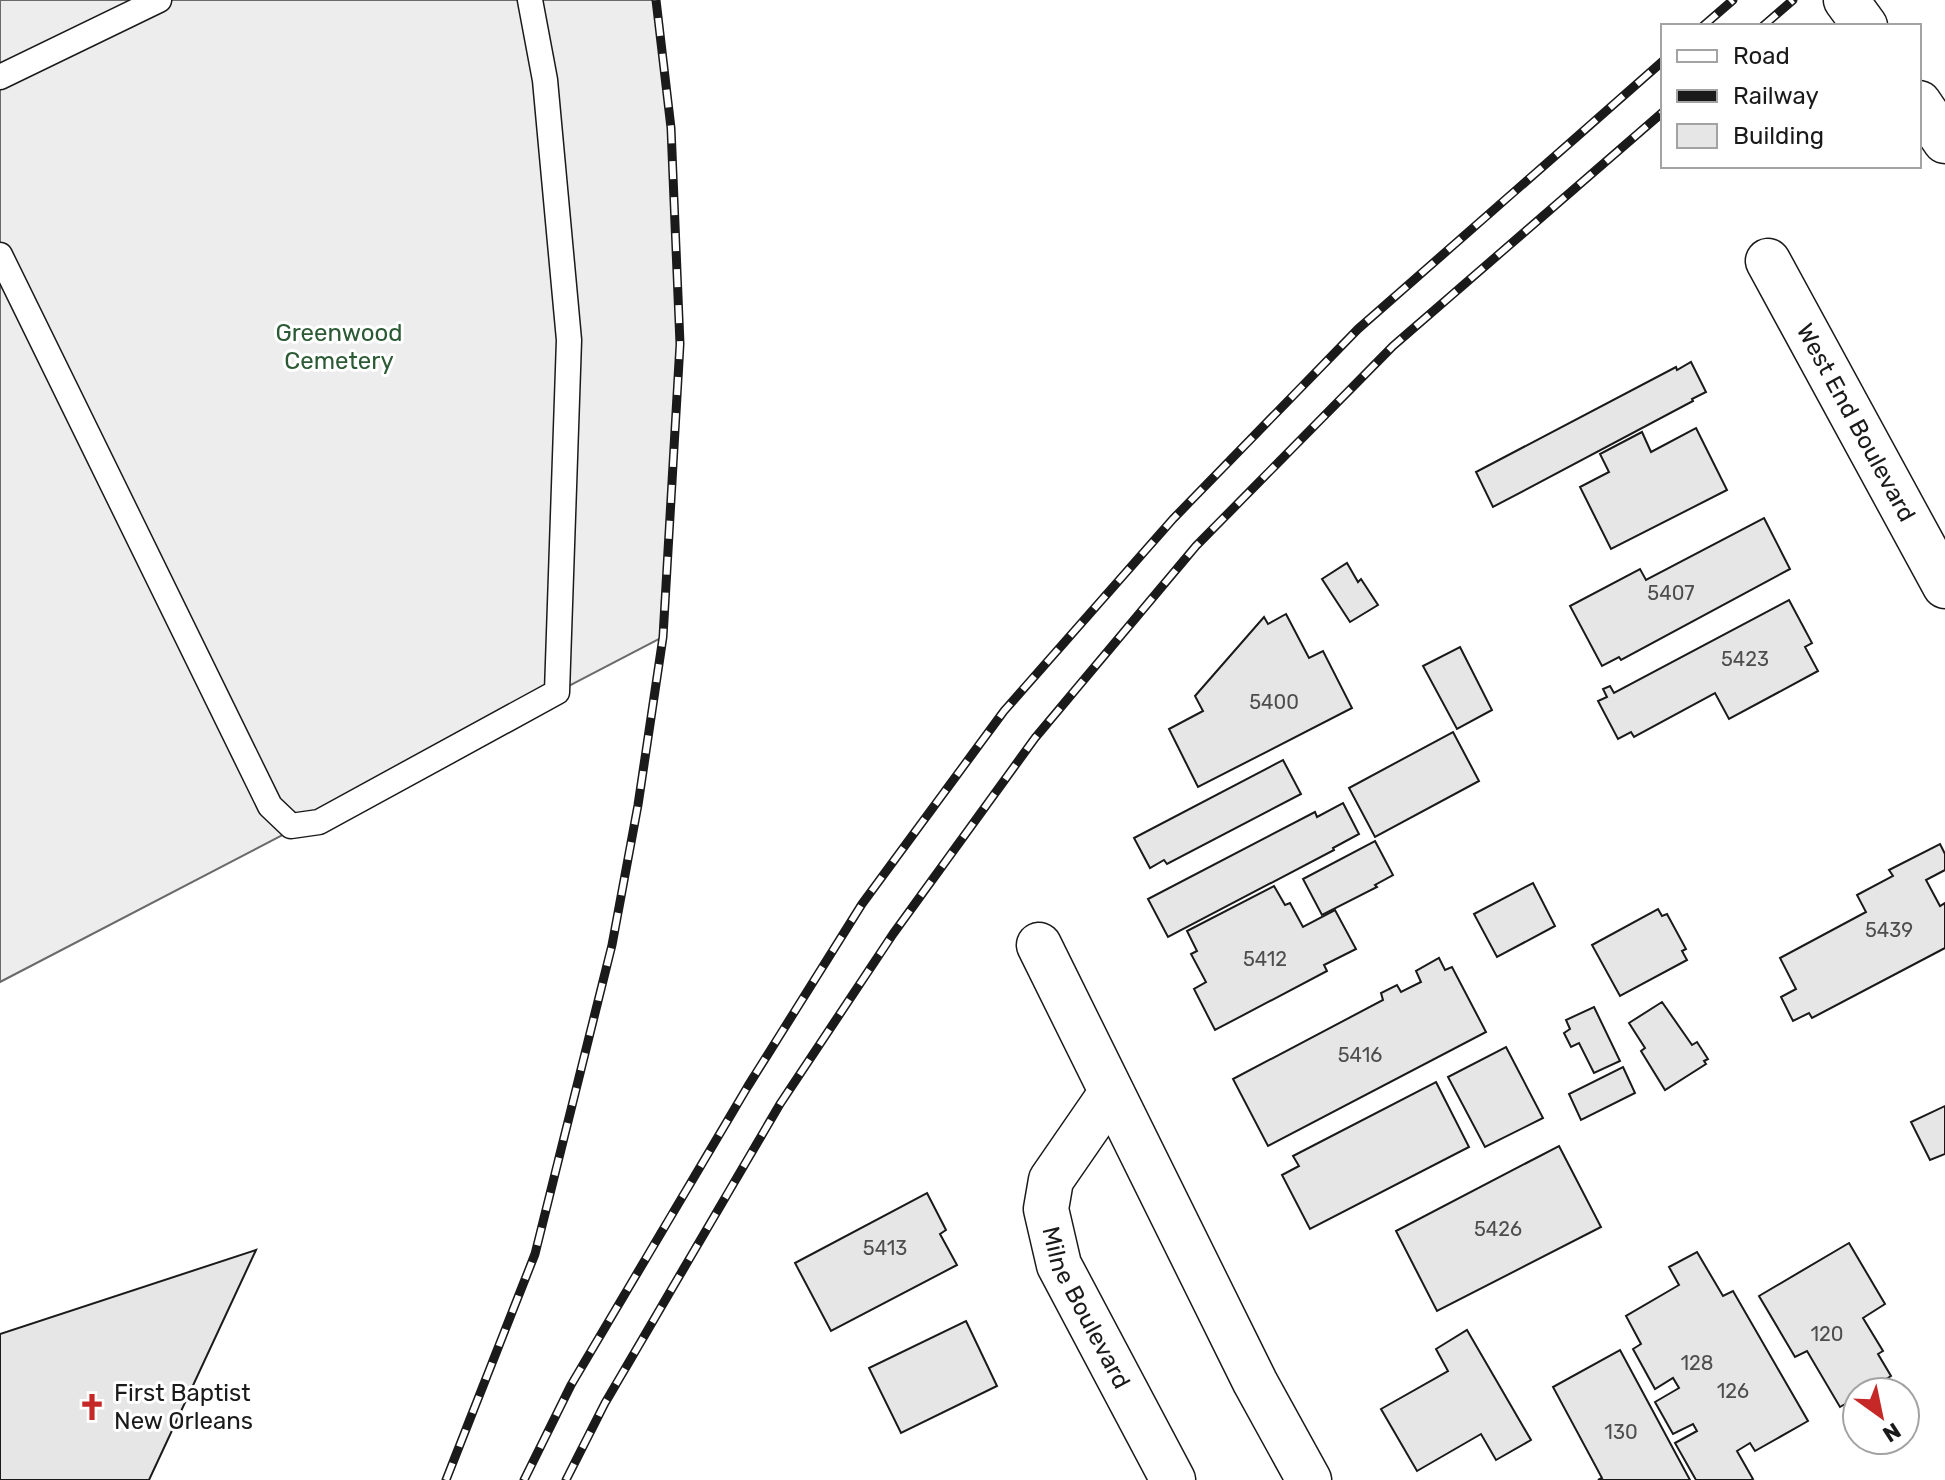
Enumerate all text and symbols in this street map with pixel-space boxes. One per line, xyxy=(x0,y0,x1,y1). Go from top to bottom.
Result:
legend xyxy=(1661,24,1921,168)
text: Road xyxy=(1733,42,1790,70)
text: Railway xyxy=(1733,82,1819,110)
text: Building xyxy=(1733,122,1824,150)
park label: Greenwood Cemetery xyxy=(275,319,403,375)
street label: West End Boulevard xyxy=(1791,319,1921,526)
house number: 5407 xyxy=(1647,581,1695,605)
house number: 5423 xyxy=(1721,647,1769,671)
house number: 5400 xyxy=(1249,690,1299,714)
house number: 5439 xyxy=(1865,918,1913,942)
house number: 5412 xyxy=(1243,947,1287,971)
house number: 5416 xyxy=(1338,1043,1382,1067)
house number: 5426 xyxy=(1474,1217,1522,1241)
street label: Milne Boulevard xyxy=(1037,1224,1136,1393)
house number: 5413 xyxy=(863,1236,907,1260)
house number: 120 xyxy=(1811,1322,1844,1346)
house number: 128 xyxy=(1680,1351,1714,1375)
north arrow xyxy=(1841,1376,1921,1456)
place label: First Baptist New Orleans xyxy=(114,1379,253,1435)
house number: 126 xyxy=(1717,1379,1749,1403)
church icon: First Baptist New Orleans xyxy=(77,1392,107,1422)
text: N xyxy=(1878,1417,1906,1448)
house number: 130 xyxy=(1604,1420,1638,1444)

